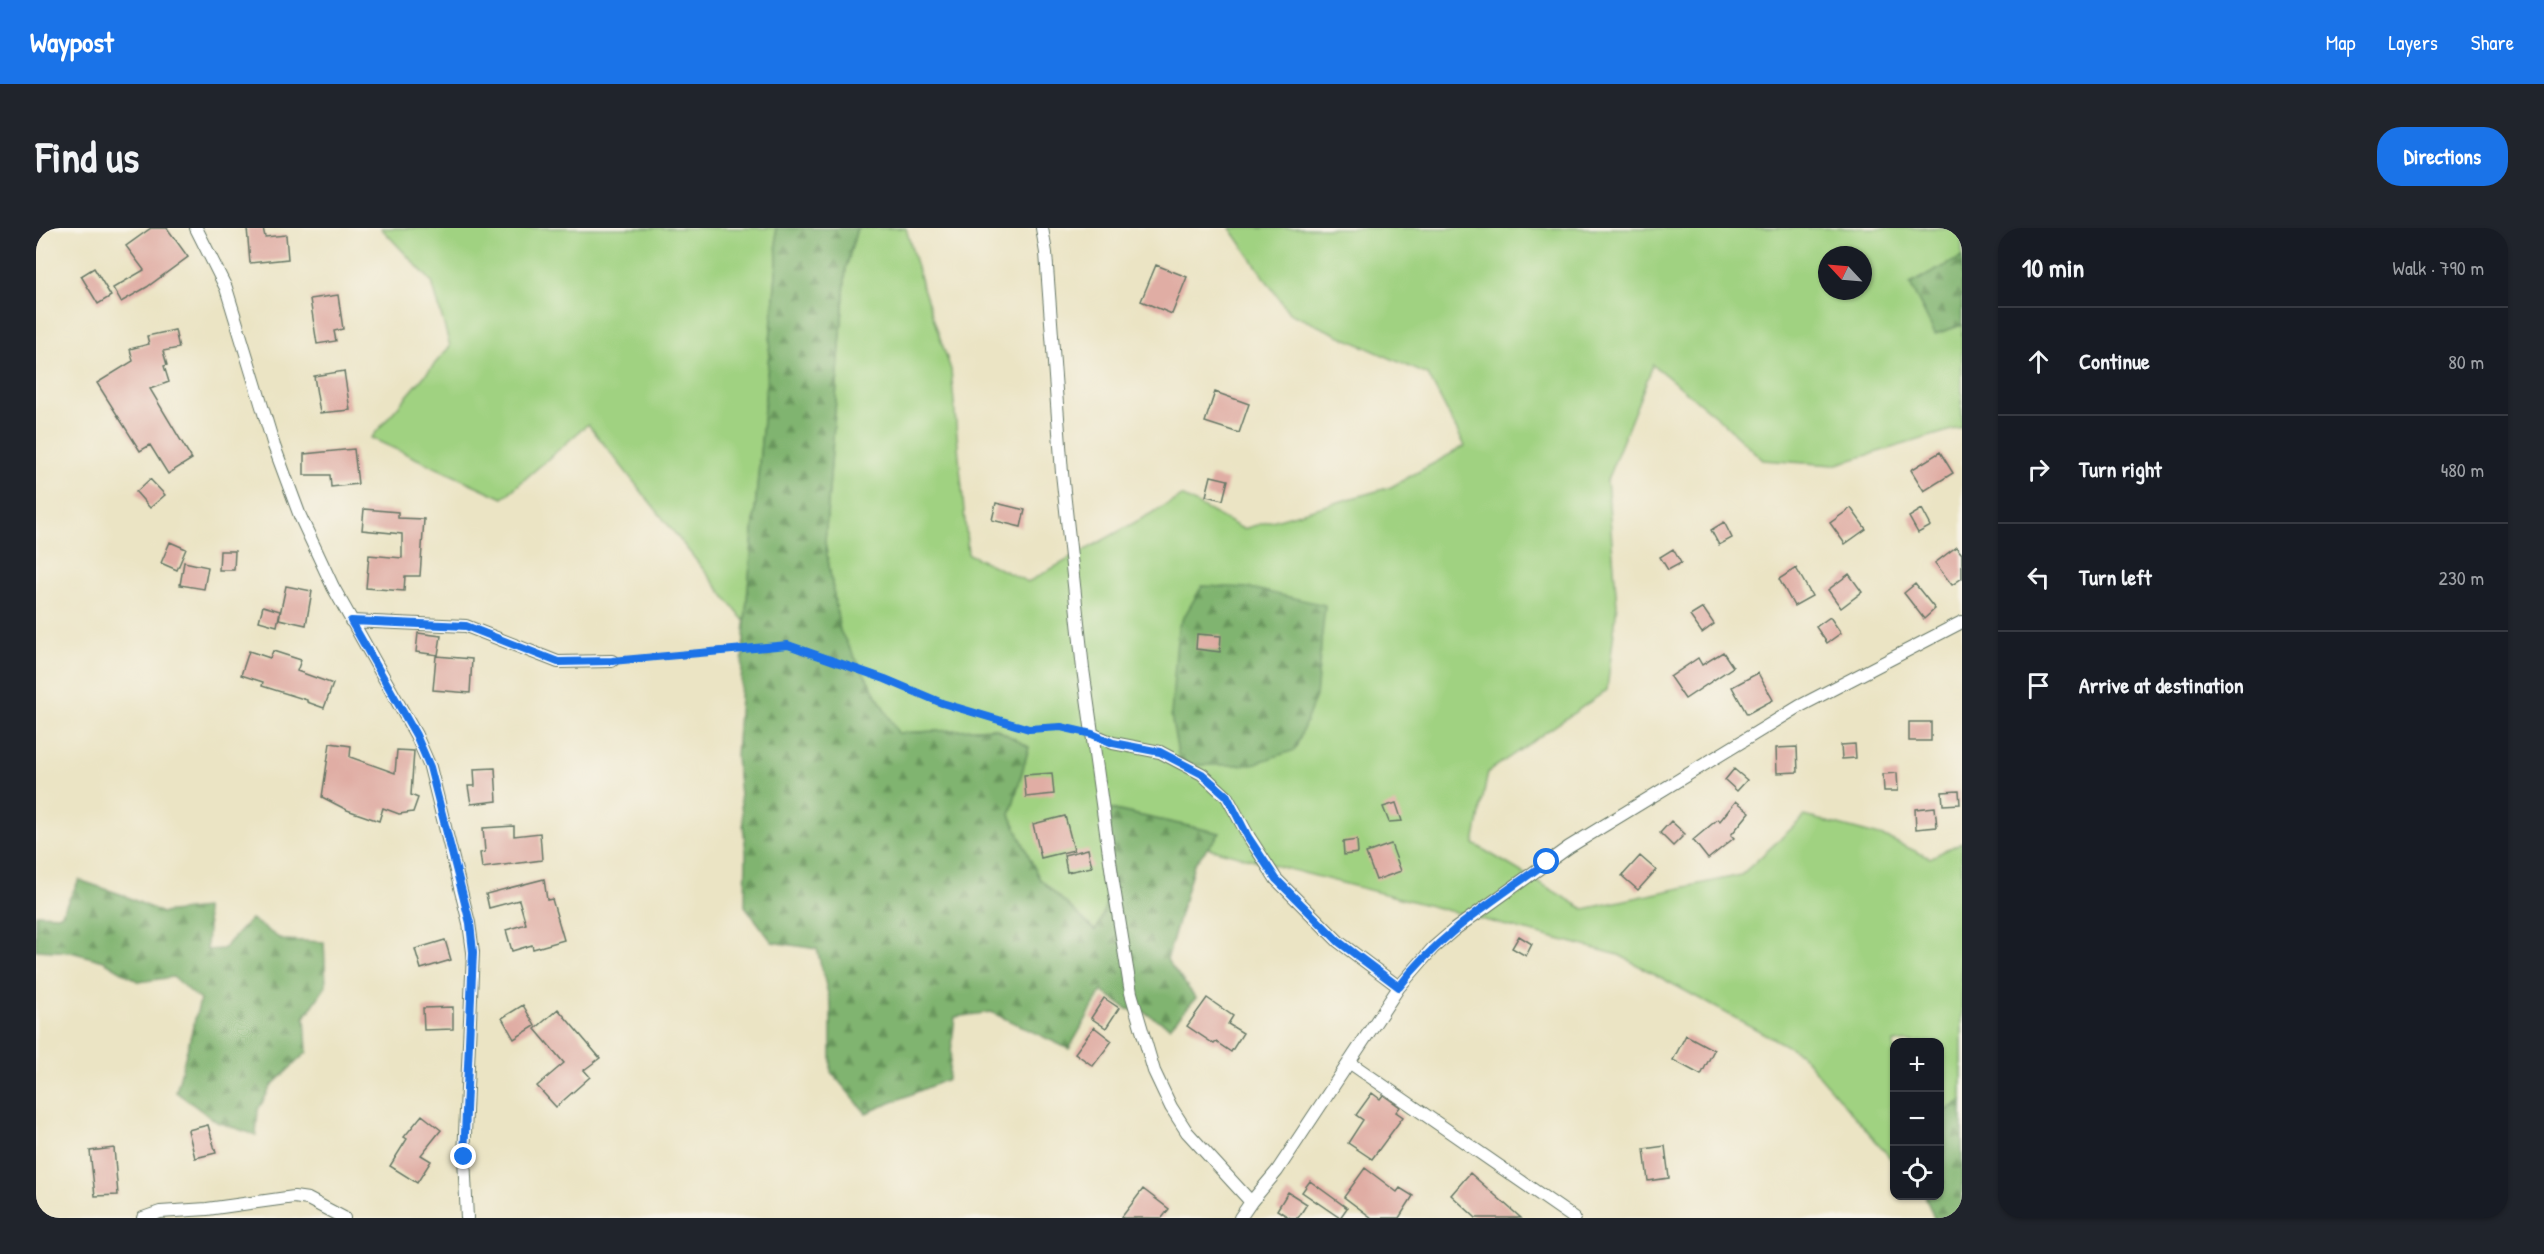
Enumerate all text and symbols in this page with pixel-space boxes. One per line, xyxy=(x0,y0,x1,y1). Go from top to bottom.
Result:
text: Waypost xyxy=(30,23,114,61)
text: Map xyxy=(2326,28,2355,57)
text: Layers xyxy=(2388,28,2438,57)
text: Share xyxy=(2471,28,2514,57)
button: Directions xyxy=(2377,127,2508,186)
text: Find us xyxy=(36,128,139,185)
north arrow xyxy=(1818,246,1872,300)
text: 10 min xyxy=(2022,250,2084,285)
text: Walk · 790 m xyxy=(2393,254,2484,281)
icon: ahead xyxy=(2022,345,2055,378)
text: Continue xyxy=(2079,346,2150,376)
text: 80 m xyxy=(2448,348,2484,375)
icon: right xyxy=(2022,453,2055,486)
text: Turn right xyxy=(2079,454,2162,484)
text: 480 m xyxy=(2441,456,2484,483)
icon: left xyxy=(2022,561,2055,594)
text: Turn left xyxy=(2079,562,2152,592)
text: 230 m xyxy=(2439,564,2484,591)
icon: arrive xyxy=(2022,669,2055,702)
text: Arrive at destination xyxy=(2079,670,2244,700)
route start xyxy=(1533,848,1559,874)
map controls xyxy=(1890,1038,1944,1200)
button: + xyxy=(1890,1038,1944,1092)
button: − xyxy=(1890,1092,1944,1146)
route end xyxy=(450,1143,476,1169)
button: locate xyxy=(1890,1146,1944,1200)

